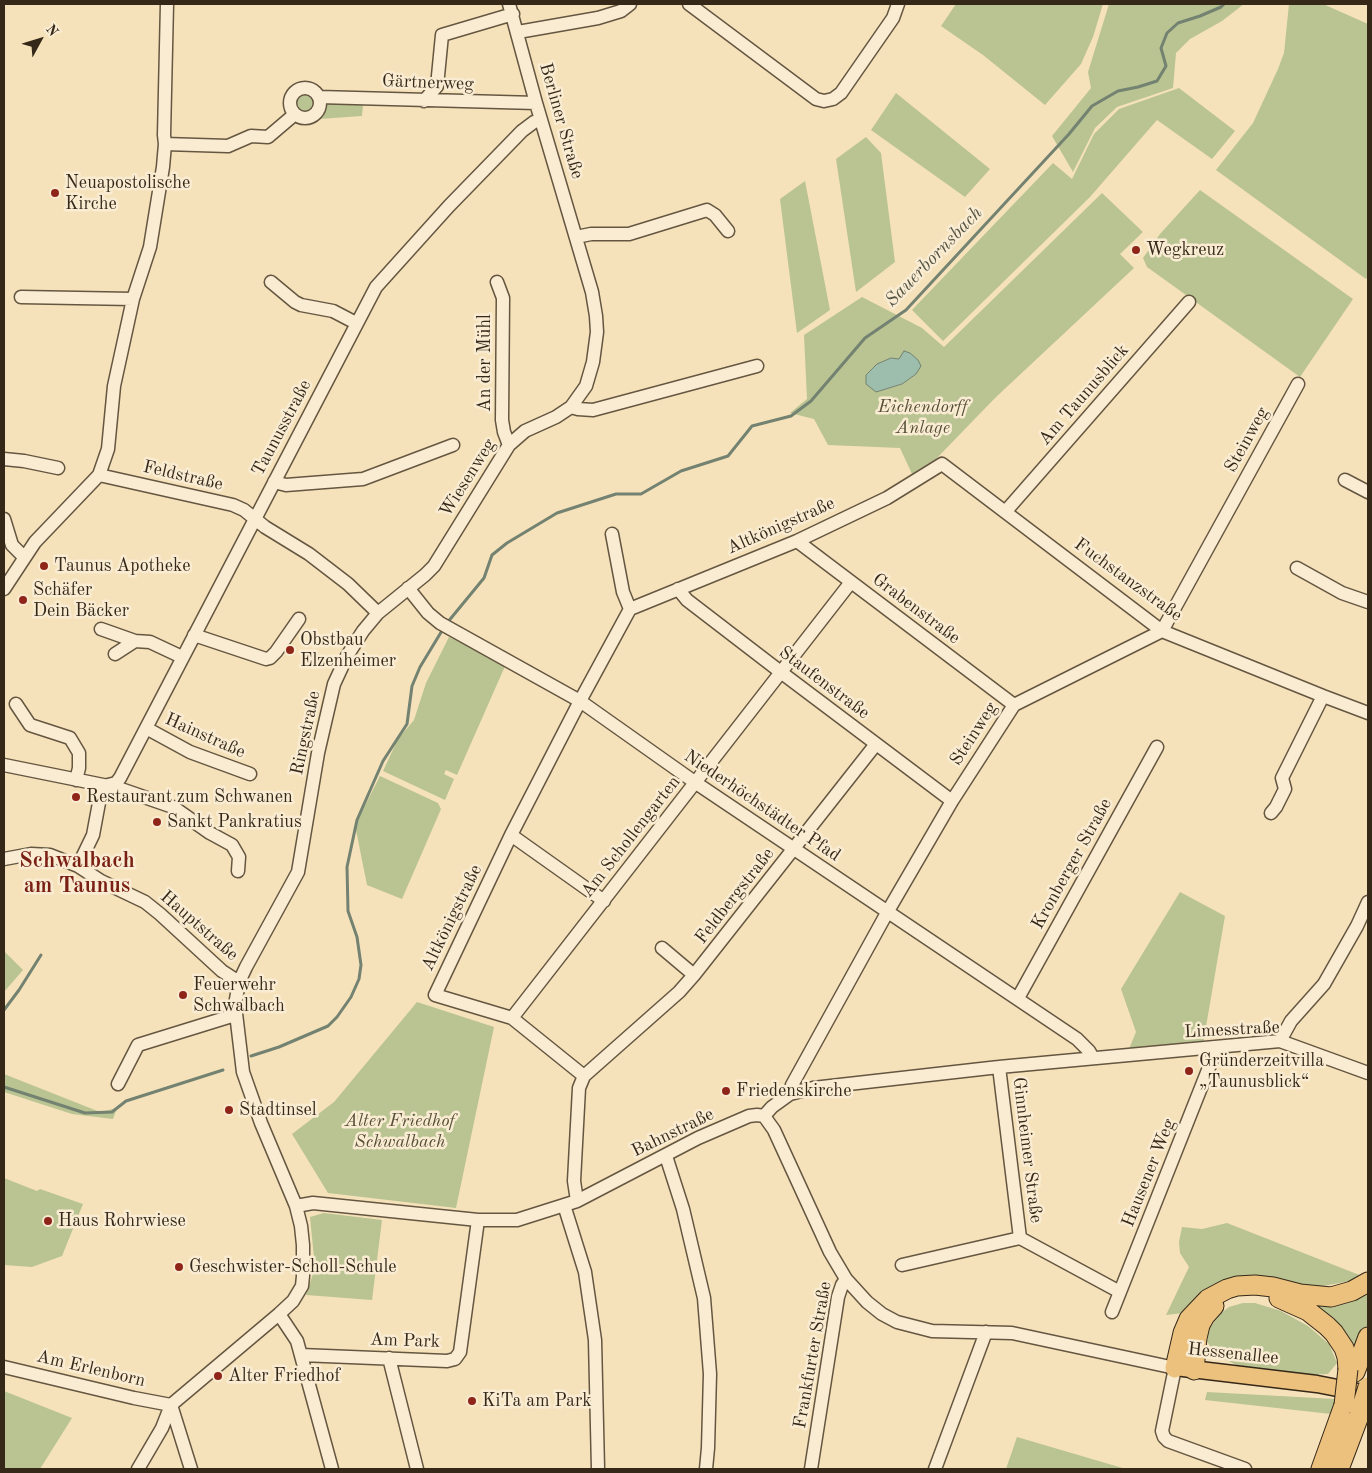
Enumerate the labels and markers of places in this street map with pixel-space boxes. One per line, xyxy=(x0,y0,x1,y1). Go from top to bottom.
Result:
place label: Neuapostolische Kirche xyxy=(65,172,190,214)
marker: Neuapostolische Kirche xyxy=(49,187,61,199)
place label: Wegkreuz xyxy=(1146,239,1224,261)
marker: Wegkreuz xyxy=(1130,244,1142,256)
place label: Taunus Apotheke xyxy=(54,555,191,577)
marker: Taunus Apotheke xyxy=(38,560,50,572)
place label: Schäfer Dein Bäcker xyxy=(33,579,129,622)
marker: Schäfer Dein Bäcker xyxy=(17,594,29,606)
place label: Obstbau Elzenheimer xyxy=(300,629,396,672)
marker: Obstbau Elzenheimer xyxy=(284,644,296,656)
place label: Restaurant zum Schwanen xyxy=(86,786,293,808)
marker: Restaurant zum Schwanen xyxy=(70,791,82,803)
place label: Sankt Pankratius xyxy=(167,811,302,833)
marker: Sankt Pankratius xyxy=(151,816,163,828)
place label: Feuerwehr Schwalbach xyxy=(193,974,285,1016)
marker: Feuerwehr Schwalbach xyxy=(177,989,189,1001)
place label: Gründerzeitvilla „Taunusblick“ xyxy=(1199,1050,1324,1092)
marker: Gründerzeitvilla „Taunusblick“ xyxy=(1183,1065,1195,1077)
place label: Friedenskirche xyxy=(736,1080,851,1102)
marker: Friedenskirche xyxy=(720,1085,732,1097)
place label: Stadtinsel xyxy=(239,1099,317,1121)
marker: Stadtinsel xyxy=(223,1104,235,1116)
place label: Haus Rohrwiese xyxy=(58,1210,186,1232)
marker: Haus Rohrwiese xyxy=(42,1215,54,1227)
place label: Geschwister-Scholl-Schule xyxy=(189,1256,397,1278)
marker: Geschwister-Scholl-Schule xyxy=(173,1261,185,1273)
place label: Alter Friedhof xyxy=(228,1365,340,1387)
marker: Alter Friedhof xyxy=(212,1370,224,1382)
place label: KiTa am Park xyxy=(482,1390,592,1412)
marker: KiTa am Park xyxy=(466,1395,478,1407)

